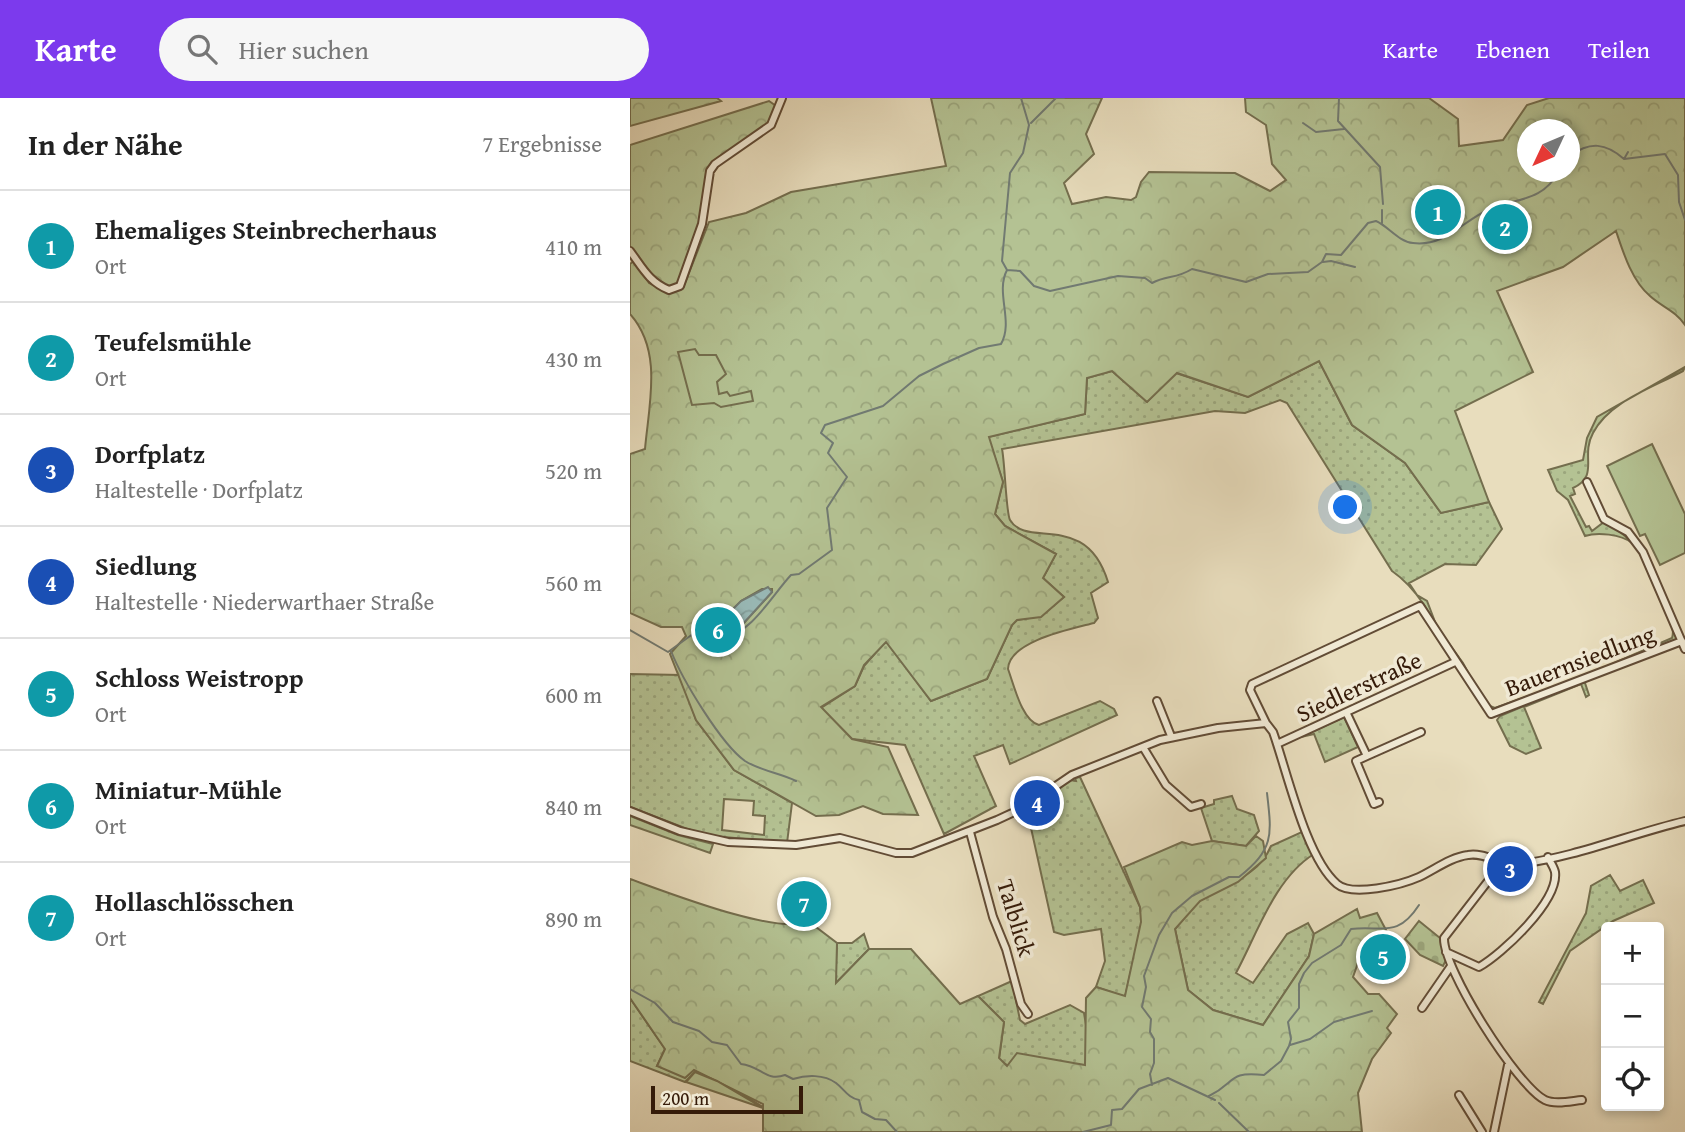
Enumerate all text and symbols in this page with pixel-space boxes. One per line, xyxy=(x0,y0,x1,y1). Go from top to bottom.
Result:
search box xyxy=(159,18,649,81)
text: Karte xyxy=(35,25,117,73)
icon: search xyxy=(183,30,221,68)
text: Hier suchen xyxy=(239,30,369,69)
text: Karte xyxy=(1383,32,1438,67)
text: Ebenen xyxy=(1476,32,1550,67)
text: Teilen xyxy=(1588,32,1650,67)
north arrow xyxy=(1517,119,1580,182)
text: In der Nähe xyxy=(28,122,183,166)
text: 7 Ergebnisse xyxy=(482,127,602,160)
pin: 1 xyxy=(1415,186,1461,238)
pin: 2 xyxy=(1482,201,1528,253)
text: Ehemaliges Steinbrecherhaus xyxy=(95,210,437,249)
text: 1 xyxy=(45,230,57,263)
text: 410 m xyxy=(545,230,602,263)
text: Ort xyxy=(95,249,127,282)
text: Teufelsmühle xyxy=(95,322,251,361)
text: 2 xyxy=(45,342,57,375)
text: 430 m xyxy=(545,342,602,375)
text: Ort xyxy=(95,361,127,394)
text: Dorfplatz xyxy=(95,434,205,473)
text: 3 xyxy=(45,454,57,487)
text: 520 m xyxy=(545,454,602,487)
text: Haltestelle · Dorfplatz xyxy=(95,473,303,506)
your location xyxy=(1328,490,1362,524)
text: Siedlung xyxy=(95,546,196,585)
text: 4 xyxy=(45,566,57,599)
text: 560 m xyxy=(545,566,602,599)
text: Haltestelle · Niederwarthaer Straße xyxy=(95,585,434,618)
pin: 6 xyxy=(695,604,741,656)
street label: Bauernsiedlung xyxy=(1500,616,1660,705)
street label: Siedlerstraße xyxy=(1290,642,1427,731)
text: Schloss Weistropp xyxy=(95,658,303,697)
text: 5 xyxy=(45,678,57,711)
text: 600 m xyxy=(545,678,602,711)
text: Ort xyxy=(95,697,127,730)
text: Miniatur-Mühle xyxy=(95,770,282,809)
pin: 4 xyxy=(1014,777,1060,829)
text: 6 xyxy=(45,790,57,823)
text: 840 m xyxy=(545,790,602,823)
text: Ort xyxy=(95,809,127,842)
pin: 3 xyxy=(1487,843,1533,895)
street label: Talblick xyxy=(988,875,1045,961)
pin: 7 xyxy=(781,878,827,930)
text: Hollaschlösschen xyxy=(95,882,294,921)
text: 7 xyxy=(45,902,57,935)
text: 890 m xyxy=(545,902,602,935)
text: Ort xyxy=(95,921,127,954)
map controls xyxy=(1601,922,1664,1111)
button: + xyxy=(1601,922,1664,985)
pin: 5 xyxy=(1360,931,1406,983)
button: − xyxy=(1601,985,1664,1048)
button: locate xyxy=(1601,1048,1664,1111)
scale bar xyxy=(651,1083,803,1115)
text: 200 m xyxy=(662,1084,709,1112)

